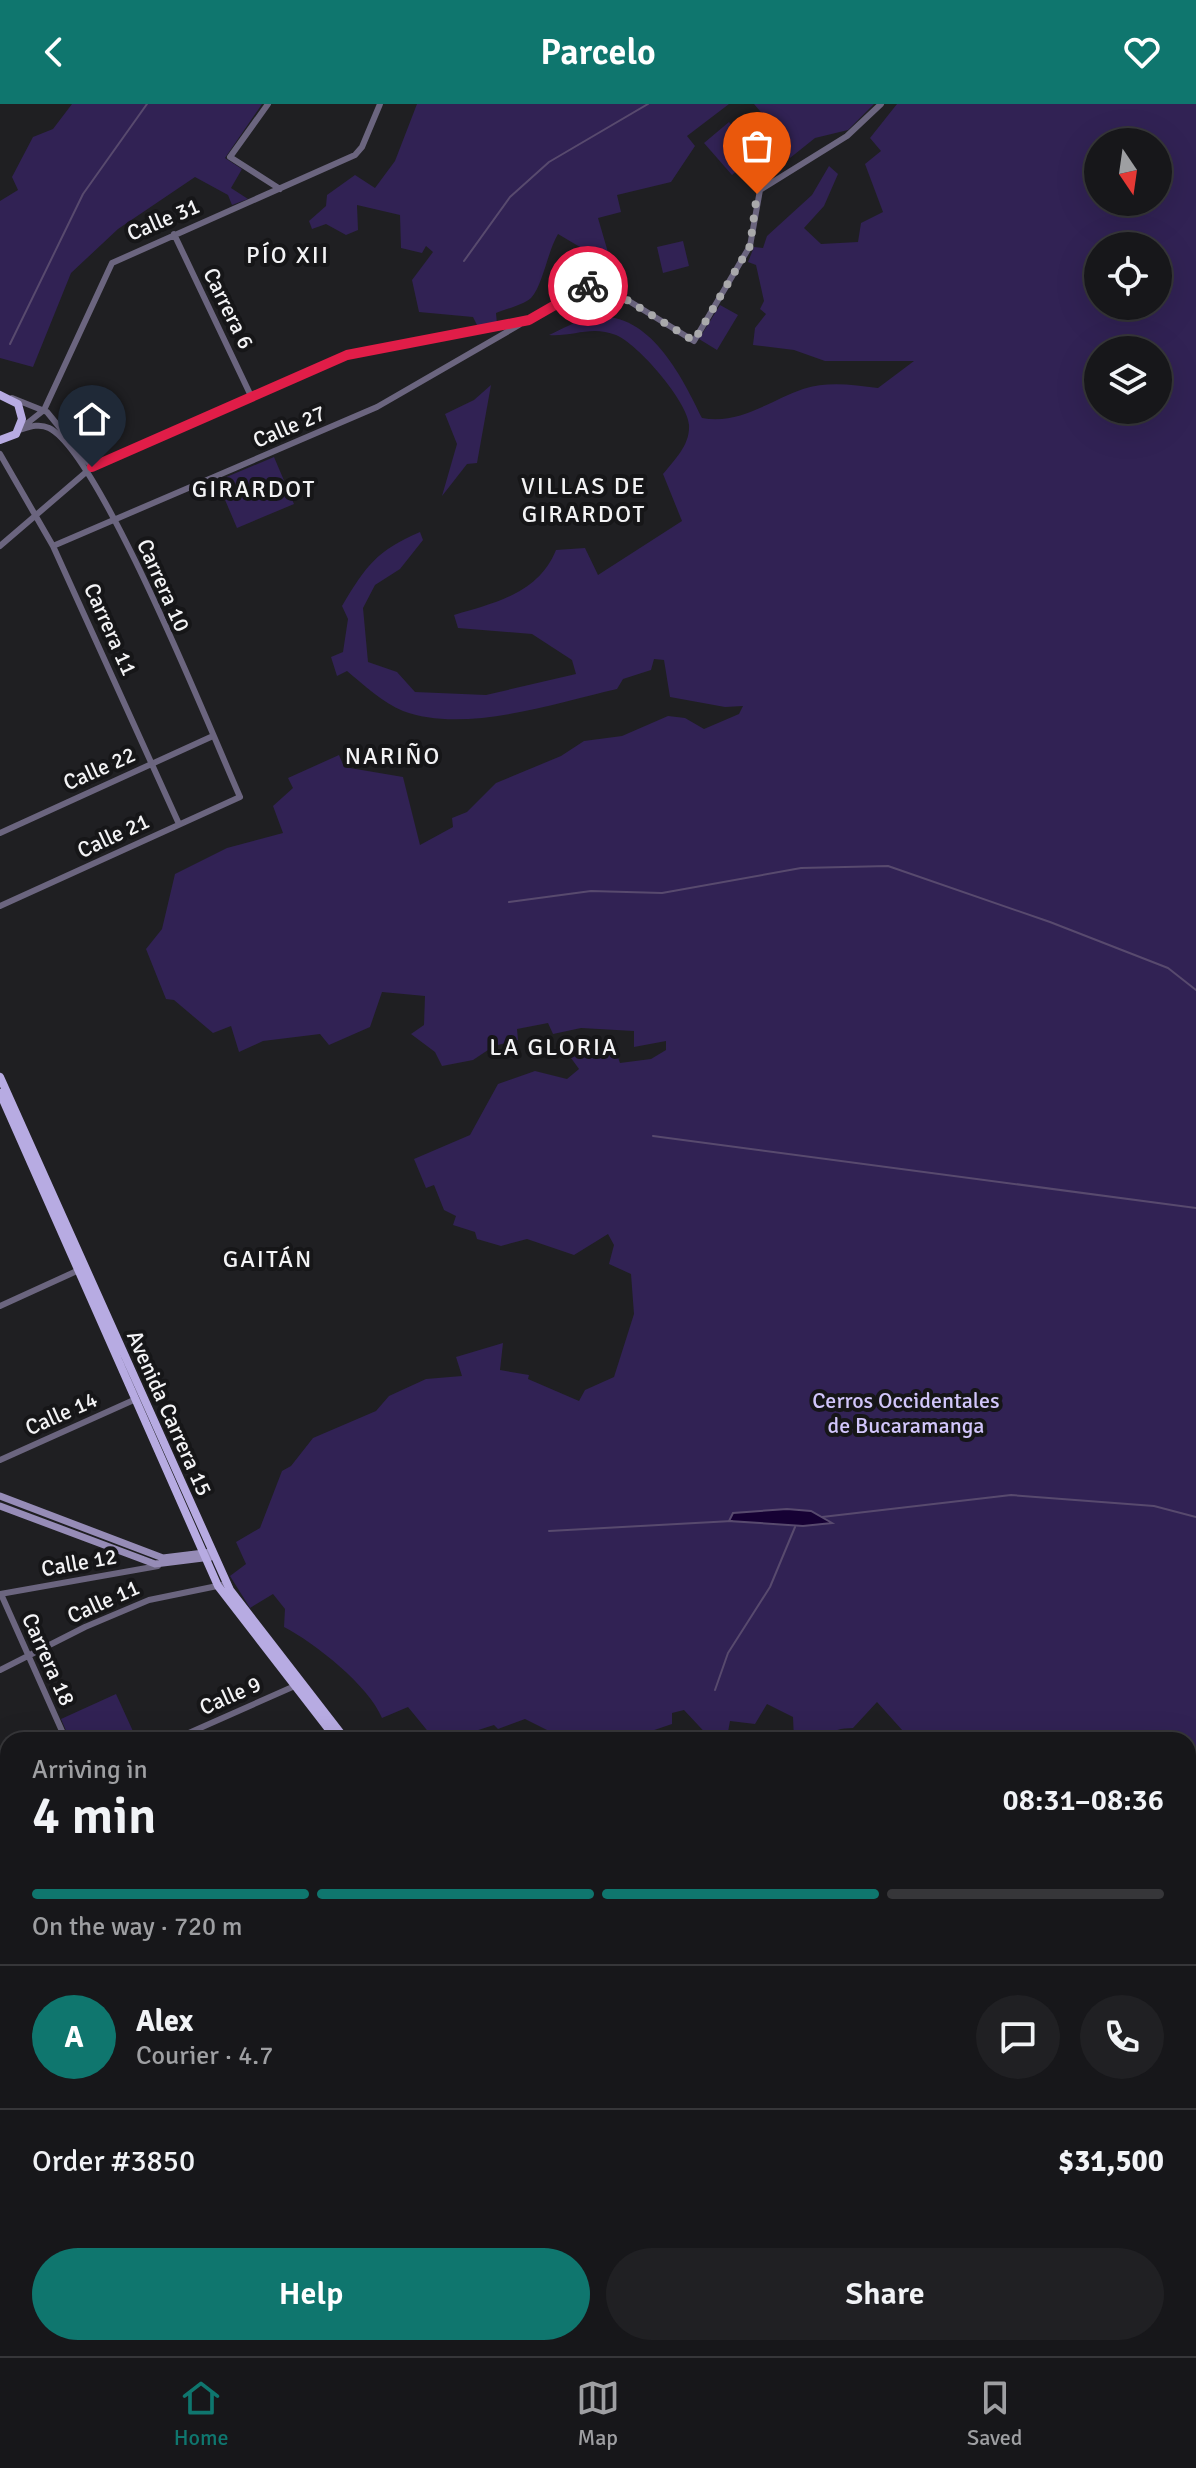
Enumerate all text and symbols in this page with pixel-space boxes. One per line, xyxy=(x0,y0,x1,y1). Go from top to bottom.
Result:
icon: back xyxy=(32,30,76,74)
text: Parcelo xyxy=(540,30,656,75)
icon: heart xyxy=(1120,30,1164,74)
pin xyxy=(723,112,791,194)
icon: bag xyxy=(735,124,779,168)
north arrow xyxy=(1084,128,1172,216)
map controls xyxy=(1084,128,1172,424)
street label: Calle 31 xyxy=(123,192,204,247)
button: locate xyxy=(1084,232,1172,320)
district label: PÍO XII xyxy=(246,240,330,270)
courier xyxy=(548,246,628,326)
street label: Carrera 6 xyxy=(197,263,260,353)
icon: bike xyxy=(566,264,610,308)
button: layers xyxy=(1084,336,1172,424)
pin xyxy=(58,385,126,467)
icon: home xyxy=(70,397,114,441)
street label: Calle 27 xyxy=(249,399,330,454)
district label: VILLAS DE GIRARDOT xyxy=(521,471,647,529)
district label: GIRARDOT xyxy=(192,474,316,504)
street label: Carrera 10 xyxy=(131,535,196,636)
street label: Carrera 11 xyxy=(78,579,143,680)
street label: Calle 22 xyxy=(59,741,140,796)
district label: NARIÑO xyxy=(345,741,441,771)
street label: Calle 21 xyxy=(73,807,154,864)
district label: LA GLORIA xyxy=(489,1032,619,1062)
district label: GAITÁN xyxy=(223,1244,313,1274)
street label: Avenida Carrera 15 xyxy=(121,1326,218,1500)
street label: Calle 14 xyxy=(21,1386,102,1441)
park label: Cerros Occidentales de Bucaramanga xyxy=(812,1387,1000,1439)
street label: Calle 12 xyxy=(39,1543,119,1582)
street label: Calle 11 xyxy=(63,1574,144,1629)
street label: Carrera 18 xyxy=(16,1609,81,1710)
street label: Calle 9 xyxy=(195,1670,265,1721)
text: Arriving in xyxy=(32,1754,148,1786)
text: 08:31–08:36 xyxy=(1003,1782,1164,1819)
text: 4 min xyxy=(32,1784,157,1848)
text: On the way · 720 m xyxy=(32,1911,242,1943)
button: chat xyxy=(976,1995,1060,2079)
button: phone xyxy=(1080,1995,1164,2079)
text: Alex xyxy=(136,2003,193,2040)
text: A xyxy=(64,2019,84,2056)
text: Courier · 4.7 xyxy=(136,2040,273,2072)
text: Order #3850 xyxy=(32,2143,195,2180)
text: $31,500 xyxy=(1058,2143,1164,2180)
button: Help xyxy=(32,2248,590,2340)
button: Share xyxy=(606,2248,1164,2340)
tab: Home xyxy=(174,2376,228,2451)
tab: Map xyxy=(576,2376,620,2451)
tab: Saved xyxy=(967,2376,1022,2451)

